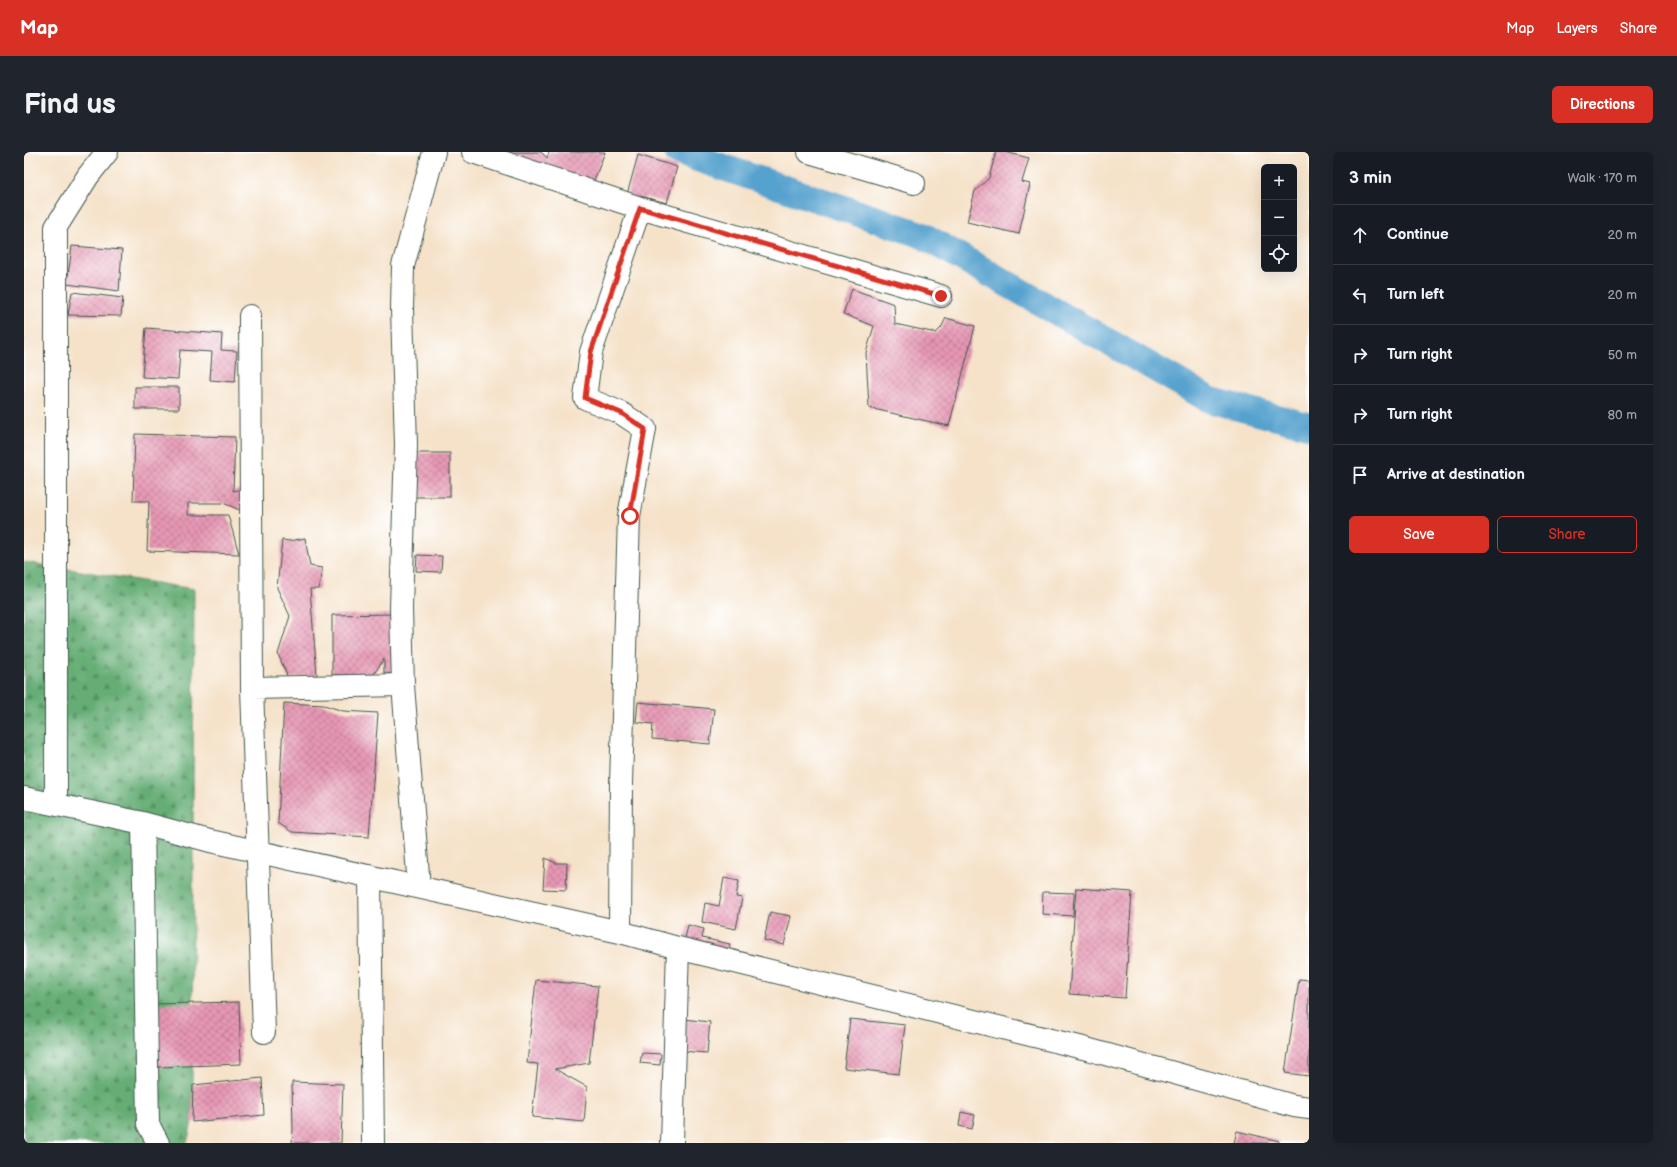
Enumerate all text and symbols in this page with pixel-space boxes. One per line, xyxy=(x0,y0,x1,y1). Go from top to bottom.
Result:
text: Map xyxy=(20,17,58,40)
text: Map xyxy=(1506,20,1534,37)
text: Layers xyxy=(1556,20,1598,37)
text: Share xyxy=(1620,20,1657,37)
button: Directions xyxy=(1552,86,1653,123)
text: Find us xyxy=(24,88,116,121)
map controls xyxy=(1261,164,1297,272)
button: + xyxy=(1261,164,1297,200)
text: 3 min xyxy=(1349,168,1392,188)
text: Walk · 170 m xyxy=(1567,170,1637,186)
button: − xyxy=(1261,200,1297,236)
icon: ahead xyxy=(1349,224,1371,246)
text: Continue xyxy=(1387,225,1449,244)
text: 20 m xyxy=(1607,227,1637,243)
button: locate xyxy=(1261,236,1297,272)
icon: left xyxy=(1349,284,1371,306)
text: Turn left xyxy=(1387,285,1444,304)
route end xyxy=(932,287,950,305)
text: 20 m xyxy=(1607,287,1637,303)
icon: right xyxy=(1349,344,1371,366)
text: Turn right xyxy=(1387,345,1452,364)
text: 50 m xyxy=(1608,347,1637,363)
icon: right xyxy=(1349,404,1371,426)
text: Turn right xyxy=(1387,405,1452,424)
text: 80 m xyxy=(1608,407,1637,423)
icon: arrive xyxy=(1349,464,1371,486)
text: Arrive at destination xyxy=(1387,465,1525,484)
route start xyxy=(621,507,639,525)
button: Save xyxy=(1349,516,1489,553)
button: Share xyxy=(1497,516,1637,553)

